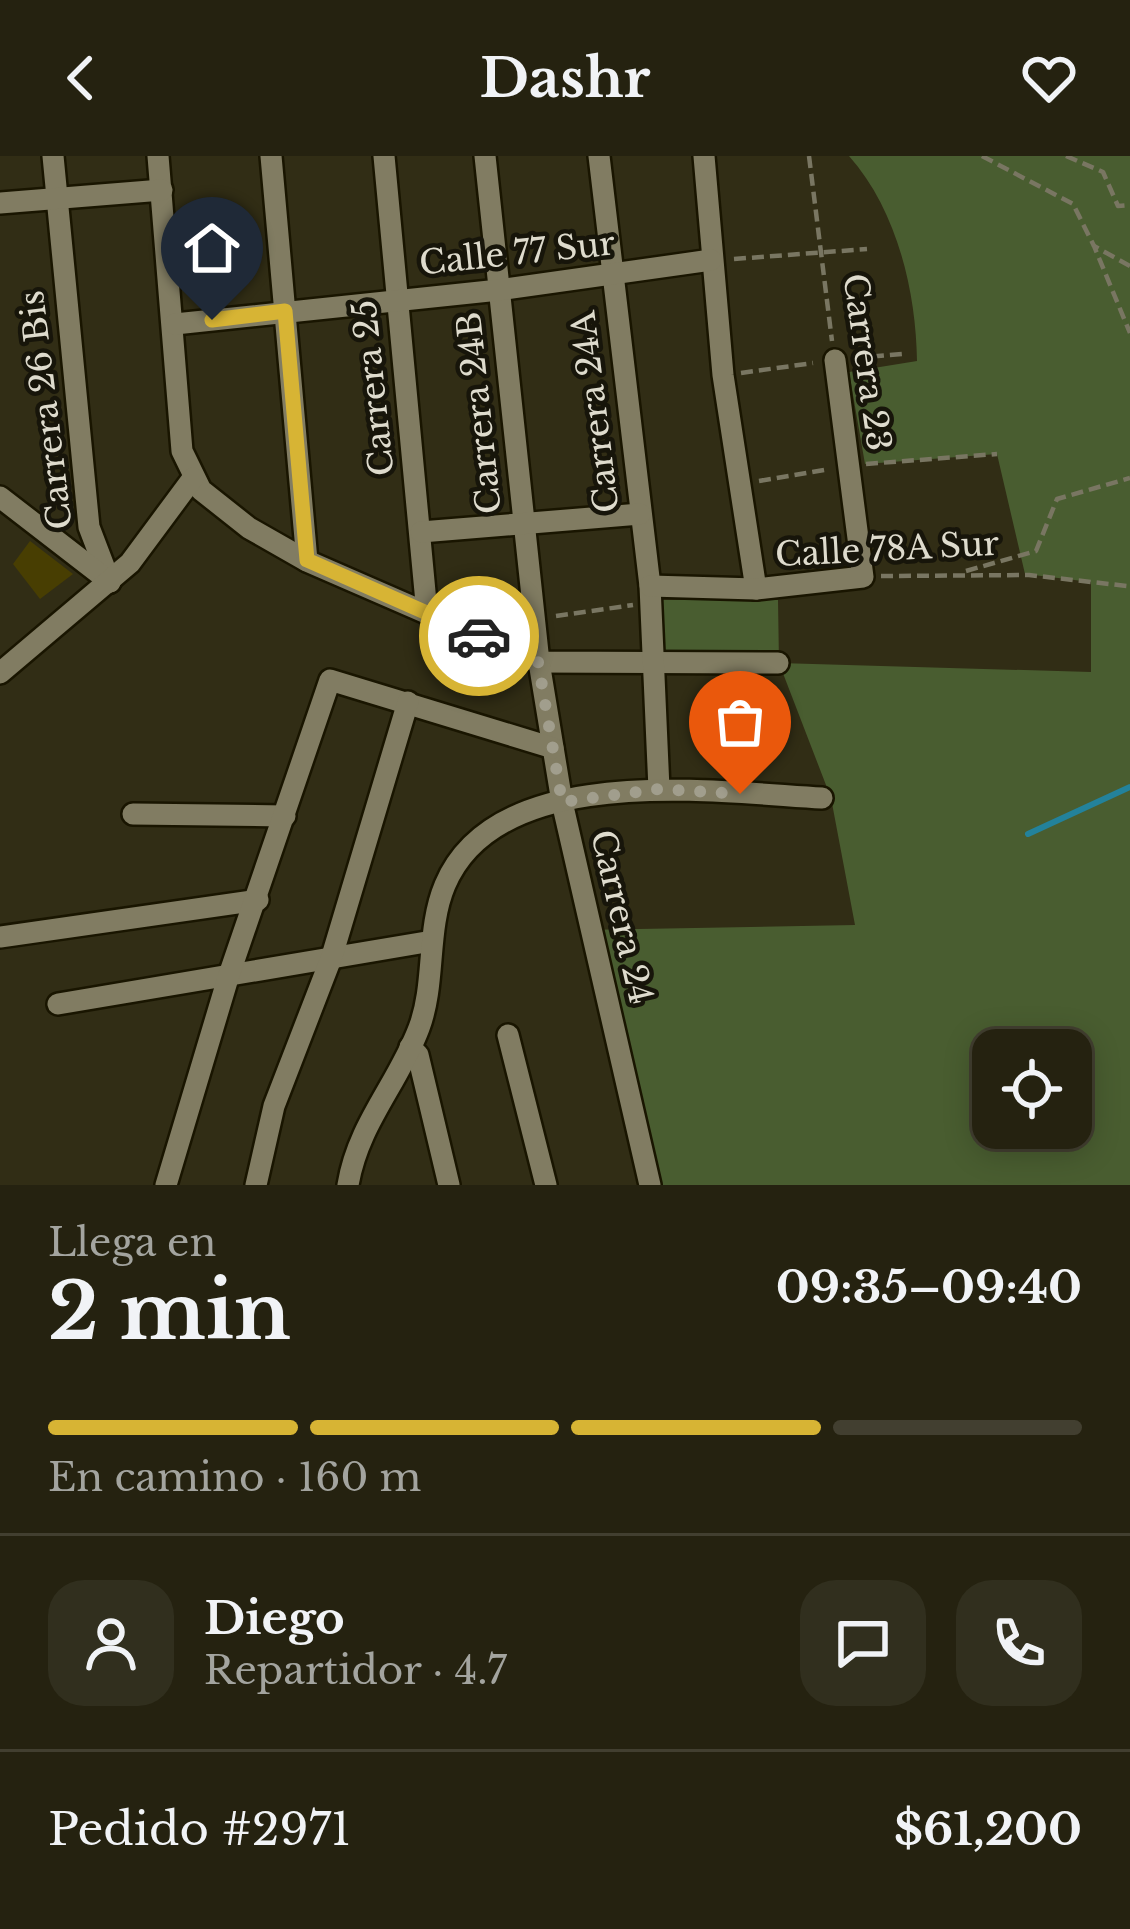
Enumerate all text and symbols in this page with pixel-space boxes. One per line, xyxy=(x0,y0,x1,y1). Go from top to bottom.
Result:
icon: back xyxy=(48,45,114,111)
text: Dashr xyxy=(480,45,650,112)
icon: heart xyxy=(1016,45,1082,111)
pin xyxy=(161,197,263,320)
icon: home xyxy=(179,215,245,281)
street label: Calle 77 Sur xyxy=(417,222,617,284)
street label: Carrera 23 xyxy=(834,271,900,453)
street label: Carrera 26 Bis xyxy=(11,288,81,532)
street label: Carrera 25 xyxy=(343,298,403,478)
street label: Carrera 24A xyxy=(562,308,628,515)
street label: Carrera 24B xyxy=(448,310,510,516)
street label: Calle 78A Sur xyxy=(774,523,1000,575)
courier xyxy=(419,576,539,696)
icon: car xyxy=(446,603,512,669)
pin xyxy=(689,671,791,794)
icon: bag xyxy=(707,689,773,755)
street label: Carrera 24 xyxy=(582,826,662,1008)
map controls xyxy=(972,1029,1092,1149)
button: locate xyxy=(972,1029,1092,1149)
text: Llega en xyxy=(48,1218,216,1267)
text: 09:35–09:40 xyxy=(776,1259,1082,1315)
text: 2 min xyxy=(48,1263,291,1360)
text: En camino · 160 m xyxy=(48,1453,421,1502)
button: person xyxy=(48,1580,174,1706)
button: chat xyxy=(800,1580,926,1706)
button: phone xyxy=(956,1580,1082,1706)
text: Diego xyxy=(204,1590,345,1646)
text: Repartidor · 4.7 xyxy=(204,1646,507,1695)
text: Pedido #2971 xyxy=(48,1801,351,1857)
text: $61,200 xyxy=(894,1801,1082,1857)

